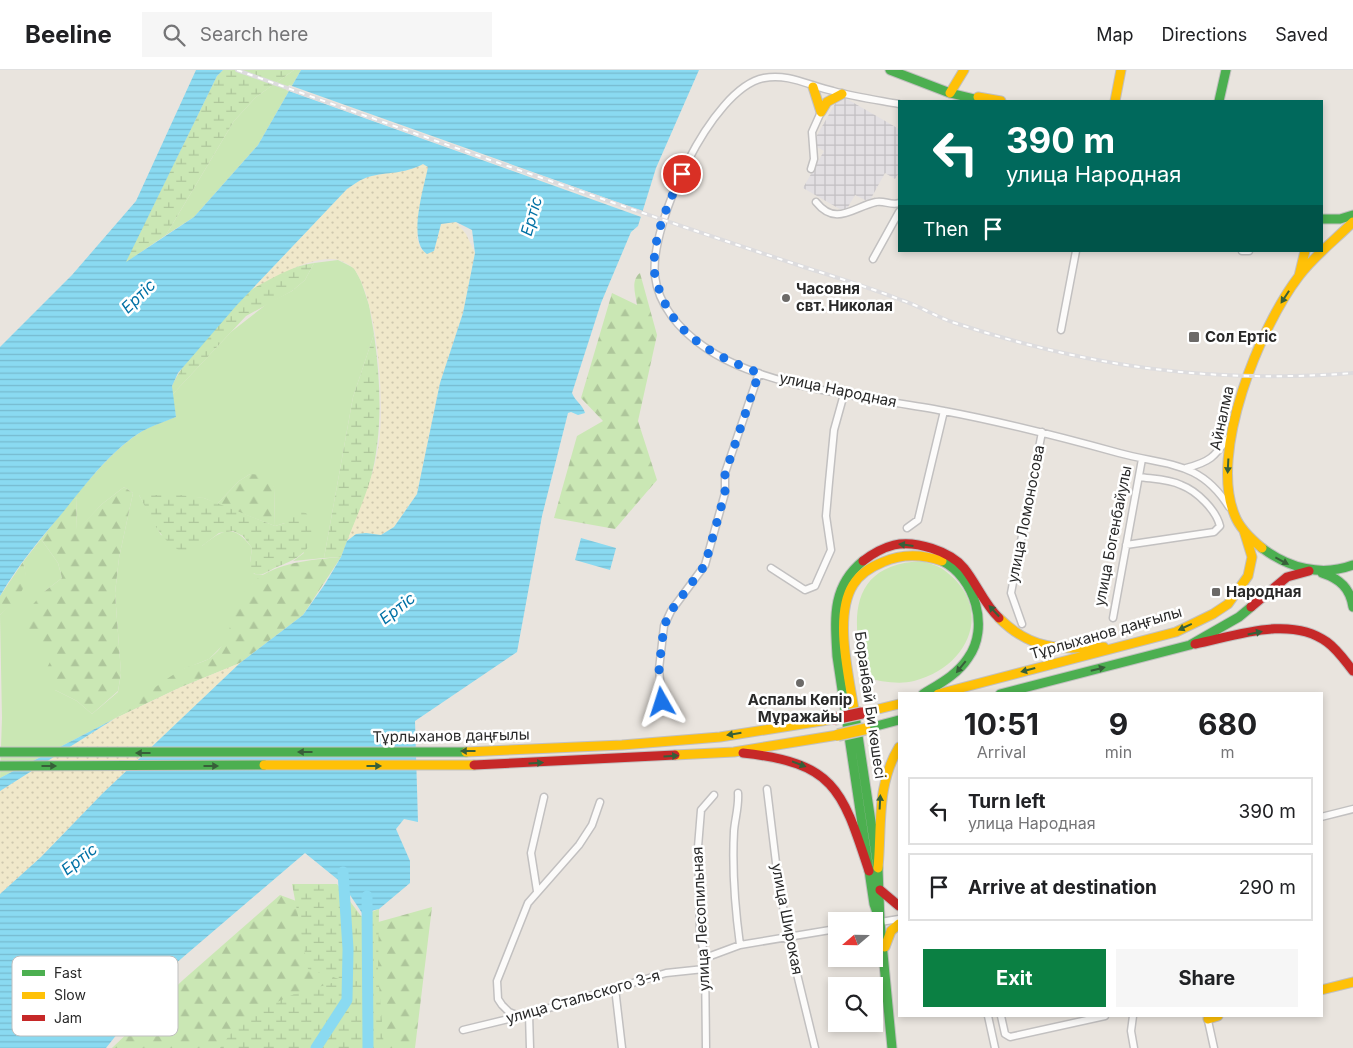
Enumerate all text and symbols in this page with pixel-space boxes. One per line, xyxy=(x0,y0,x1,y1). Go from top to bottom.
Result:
search box xyxy=(142,12,492,57)
text: Beeline xyxy=(25,20,112,49)
icon: search xyxy=(160,21,188,49)
text: Search here xyxy=(200,23,308,46)
text: Map xyxy=(1096,24,1134,45)
text: Directions xyxy=(1162,24,1247,45)
text: Saved xyxy=(1275,24,1328,45)
text: 390 m xyxy=(1006,119,1115,161)
icon: left xyxy=(923,120,988,185)
pin xyxy=(661,153,703,195)
icon: arrive xyxy=(668,160,696,188)
text: улица Народная xyxy=(1006,161,1181,187)
water label: Ертіс xyxy=(516,194,546,238)
icon: arrive xyxy=(979,215,1007,243)
text: Then xyxy=(923,218,969,241)
water label: Ертіс xyxy=(117,275,159,317)
place label: Часовня свт. Николая xyxy=(796,279,893,315)
one-way arrow xyxy=(1280,290,1290,304)
marker: Часовня свт. Николая xyxy=(780,292,792,304)
place label: Сол Ертіс xyxy=(1205,327,1277,346)
marker: Сол Ертіс xyxy=(1187,330,1201,344)
street label: улица Народная xyxy=(778,368,899,411)
street label: Айналма xyxy=(1205,384,1238,452)
street label: улица Ломоносова xyxy=(1003,443,1048,584)
one-way arrow xyxy=(1224,458,1232,474)
street label: улица Богенбайулы xyxy=(1090,464,1135,608)
one-way arrow xyxy=(898,541,914,549)
one-way arrow xyxy=(1276,556,1289,565)
place label: Народная xyxy=(1226,582,1301,601)
marker: Народная xyxy=(1210,586,1222,598)
water label: Ертіс xyxy=(375,588,419,628)
street label: Тұрлыханов даңғылы xyxy=(1028,602,1184,663)
one-way arrow xyxy=(988,605,999,617)
one-way arrow xyxy=(1178,624,1192,632)
one-way arrow xyxy=(1248,629,1263,637)
street label: Боранбай Би көшесі xyxy=(851,630,890,780)
one-way arrow xyxy=(955,660,966,673)
one-way arrow xyxy=(1090,665,1105,673)
one-way arrow xyxy=(1021,666,1036,674)
position arrow xyxy=(635,675,687,727)
marker: Аспалы Көпір Мұражайы xyxy=(794,677,806,689)
place label: Аспалы Көпір Мұражайы xyxy=(748,690,852,726)
text: 10:51 xyxy=(964,706,1039,742)
text: 9 xyxy=(1109,706,1128,742)
text: 680 xyxy=(1198,706,1257,742)
street label: Тұрлыханов даңғылы xyxy=(372,725,530,746)
one-way arrow xyxy=(726,731,742,739)
text: Arrival xyxy=(977,742,1026,762)
text: min xyxy=(1105,742,1132,762)
text: m xyxy=(1221,742,1235,762)
one-way arrow xyxy=(297,748,313,756)
one-way arrow xyxy=(460,748,476,756)
one-way arrow xyxy=(135,749,151,757)
one-way arrow xyxy=(663,751,679,759)
one-way arrow xyxy=(528,759,544,767)
one-way arrow xyxy=(792,760,807,768)
one-way arrow xyxy=(41,762,57,770)
one-way arrow xyxy=(203,762,219,770)
one-way arrow xyxy=(366,762,382,770)
text: Turn left xyxy=(968,790,1046,813)
one-way arrow xyxy=(877,793,885,809)
icon: left xyxy=(925,797,953,825)
text: 390 m xyxy=(1239,800,1296,823)
text: улица Народная xyxy=(968,813,1096,833)
water label: Ертіс xyxy=(57,839,101,879)
street label: улица Лесопильная xyxy=(687,846,714,992)
street label: улица Широкая xyxy=(767,862,808,976)
icon: arrive xyxy=(925,873,953,901)
text: Arrive at destination xyxy=(968,876,1157,899)
text: 290 m xyxy=(1239,876,1296,899)
north arrow xyxy=(828,912,882,968)
map controls xyxy=(828,912,883,1032)
button: Exit xyxy=(923,949,1106,1007)
button: Share xyxy=(1116,949,1298,1007)
legend xyxy=(12,956,178,1036)
text: Fast xyxy=(54,964,82,981)
street label: улица Стальского 3-я xyxy=(504,965,662,1028)
button: search xyxy=(828,977,883,1032)
text: Slow xyxy=(54,986,86,1003)
text: Jam xyxy=(54,1009,82,1026)

